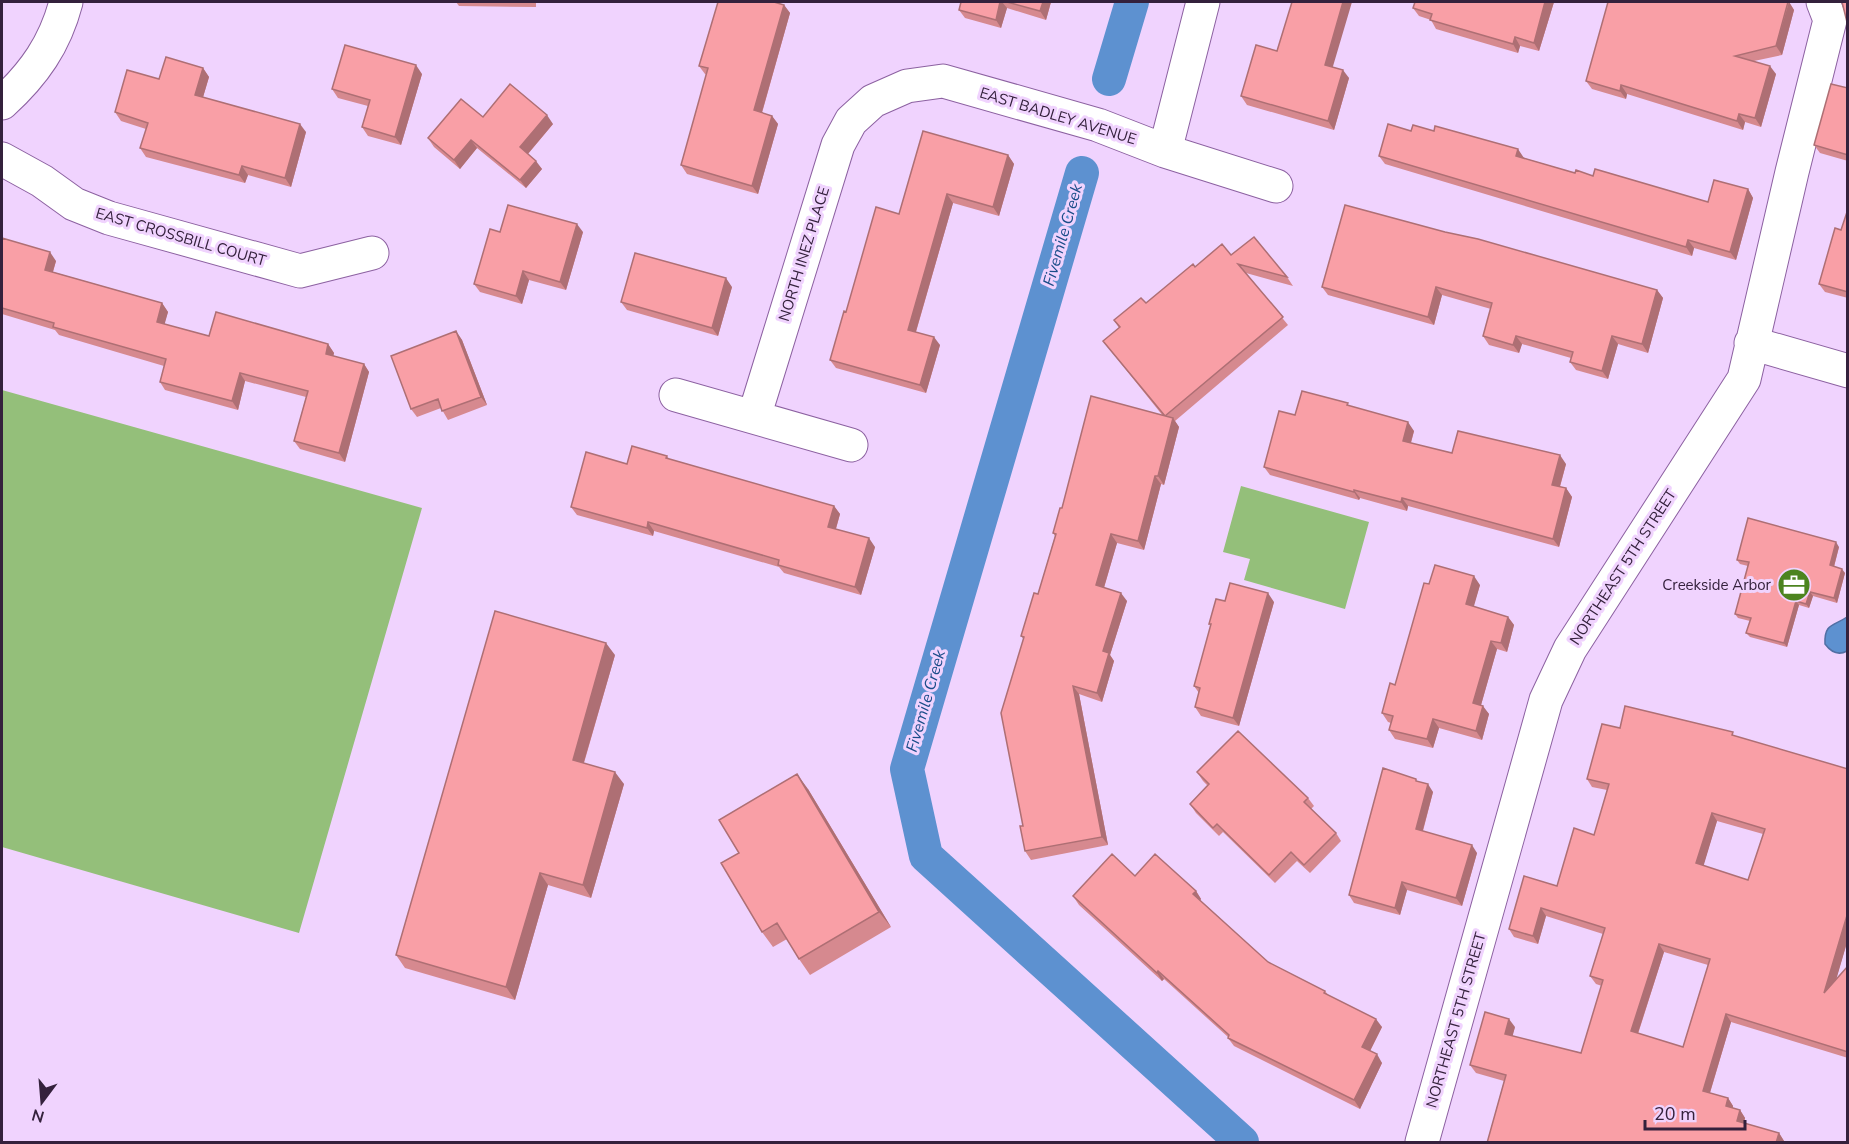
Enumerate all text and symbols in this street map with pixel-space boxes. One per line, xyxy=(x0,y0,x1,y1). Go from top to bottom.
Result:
street label: EAST BADLEY AVENUE xyxy=(977,83,1139,149)
water label: Fivemile Creek xyxy=(1038,180,1088,289)
street label: NORTH INEZ PLACE xyxy=(774,184,834,324)
street label: EAST CROSSBILL COURT xyxy=(93,203,269,271)
street label: NORTHEAST 5TH STREET xyxy=(1565,485,1681,649)
office icon: Creekside Arbor xyxy=(1776,567,1812,603)
place label: Creekside Arbor xyxy=(1662,575,1772,595)
water label: Fivemile Creek xyxy=(901,646,951,755)
street label: NORTHEAST 5TH STREET xyxy=(1421,930,1491,1110)
north arrow xyxy=(12,1072,72,1132)
scale bar xyxy=(1645,1093,1746,1131)
text: 20 m xyxy=(1654,1102,1696,1126)
text: N xyxy=(29,1103,47,1128)

